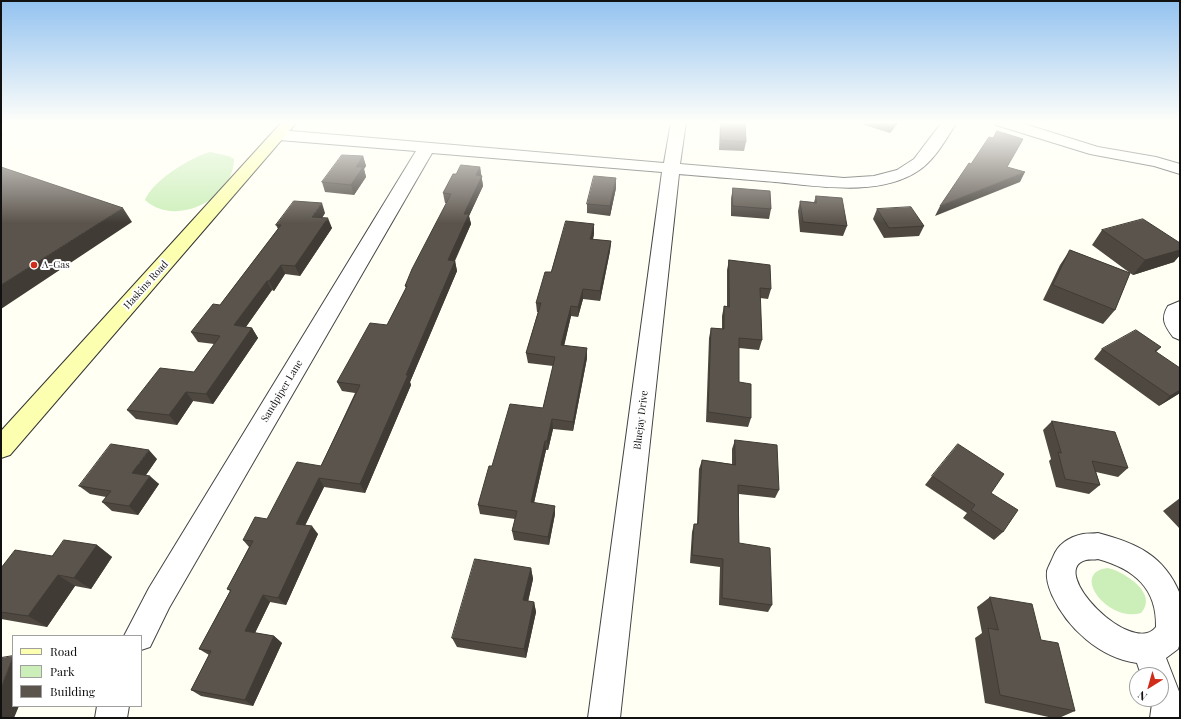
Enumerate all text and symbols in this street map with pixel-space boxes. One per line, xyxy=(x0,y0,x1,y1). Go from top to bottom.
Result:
street label: Haskins Road xyxy=(121,258,171,312)
place label: A-Gas xyxy=(42,259,70,271)
marker: A-Gas xyxy=(29,260,39,270)
street label: Sandpiper Lane xyxy=(259,358,305,424)
street label: Bluejay Drive xyxy=(631,390,651,450)
legend xyxy=(12,635,142,707)
text: Road xyxy=(50,643,77,659)
text: Park xyxy=(50,663,75,679)
north arrow xyxy=(1129,667,1169,707)
text: Building xyxy=(50,683,95,699)
text: N xyxy=(1134,688,1150,705)

